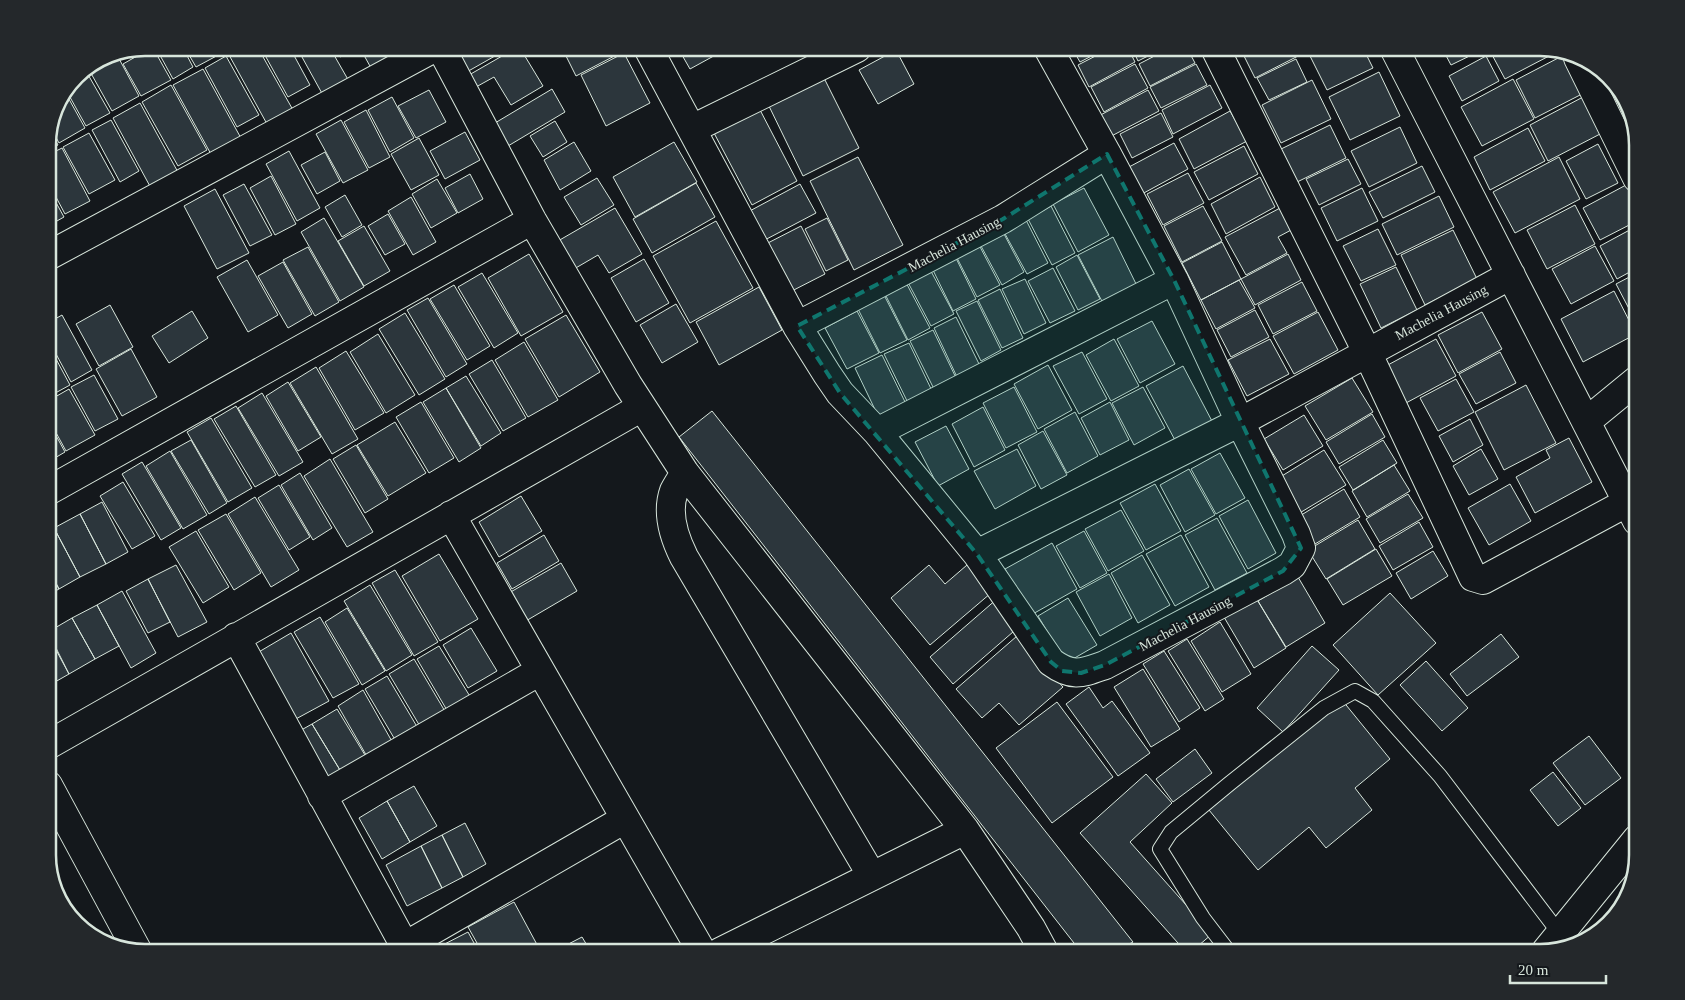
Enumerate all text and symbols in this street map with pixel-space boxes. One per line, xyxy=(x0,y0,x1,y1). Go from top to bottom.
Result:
street label: Machelia Hausing xyxy=(906,214,1003,275)
street label: Machelia Hausing xyxy=(1393,282,1490,343)
street label: Machelia Hausing xyxy=(1137,593,1234,654)
scale bar xyxy=(1510,952,1606,984)
text: 20 m xyxy=(1518,962,1549,978)

